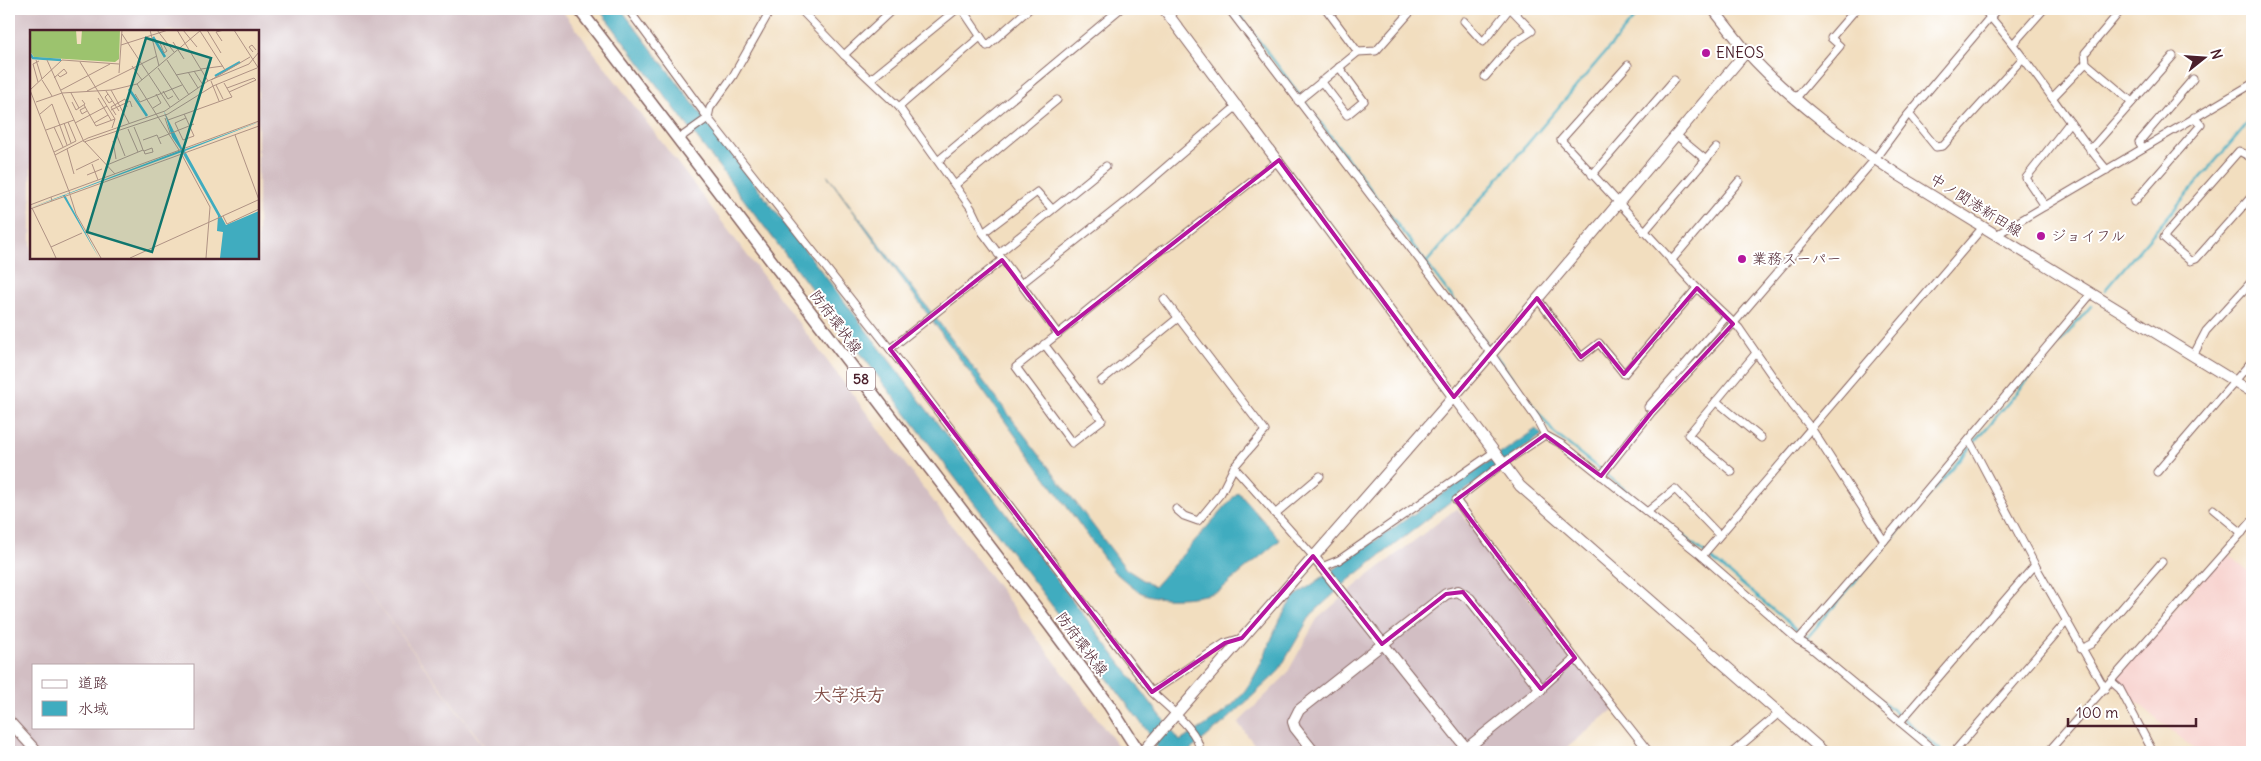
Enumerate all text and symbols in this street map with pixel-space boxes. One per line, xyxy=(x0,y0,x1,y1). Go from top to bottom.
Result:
inset map xyxy=(30,30,259,259)
north arrow xyxy=(2178,32,2228,82)
place label: ENEOS xyxy=(1716,43,1764,62)
marker: ENEOS xyxy=(1700,47,1712,59)
text: N xyxy=(2206,47,2226,61)
street label: 中ノ関港新田線 xyxy=(1927,169,2026,240)
place label: ジョイフル xyxy=(2051,226,2125,245)
marker: ジョイフル xyxy=(2035,230,2047,242)
place label: 業務スーパー xyxy=(1752,249,1841,268)
marker: 業務スーパー xyxy=(1736,253,1748,265)
street label: 防府環状線 xyxy=(806,286,867,357)
road number: 58 xyxy=(847,368,875,390)
street label: 防府環状線 xyxy=(1052,608,1113,679)
legend xyxy=(32,664,195,728)
text: 道路 xyxy=(78,673,108,692)
district label: 大字浜方 xyxy=(813,683,885,706)
scale bar xyxy=(2068,696,2196,728)
text: 水域 xyxy=(78,699,108,718)
text: 100 m xyxy=(2076,703,2118,722)

